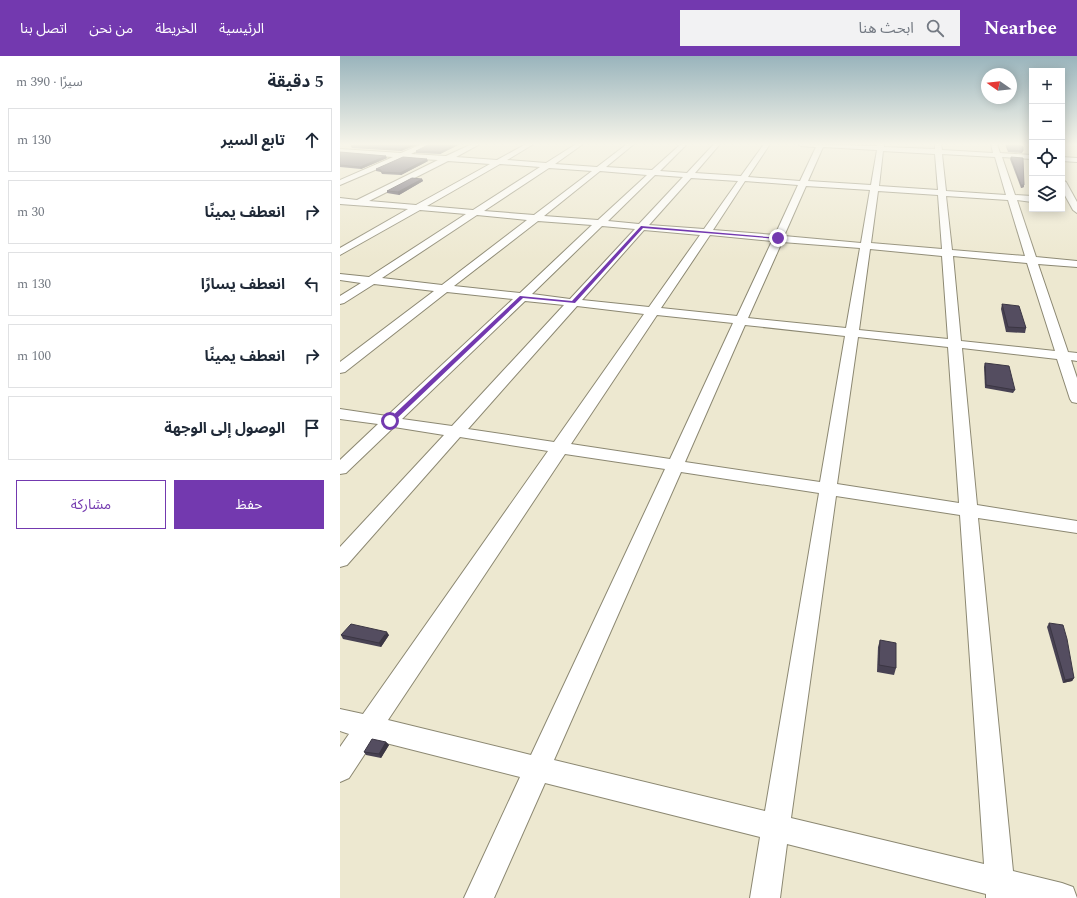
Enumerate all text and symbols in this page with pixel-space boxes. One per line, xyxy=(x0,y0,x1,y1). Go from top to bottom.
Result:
search box xyxy=(680,10,960,46)
text: Nearbee xyxy=(984,14,1057,43)
text: ابحث هنا xyxy=(858,17,914,40)
icon: search xyxy=(924,17,946,39)
text: اتصل بنا xyxy=(20,18,67,39)
text: من نحن xyxy=(89,18,133,39)
text: الخريطة xyxy=(155,18,197,39)
text: الرئيسية xyxy=(219,18,264,39)
north arrow xyxy=(981,68,1017,104)
map controls xyxy=(1029,68,1065,212)
button: + xyxy=(1029,68,1065,104)
text: 5 دقيقة xyxy=(267,69,324,95)
text: سيرًا · 390 m xyxy=(16,72,83,92)
button: − xyxy=(1029,104,1065,140)
text: تابع السير xyxy=(221,129,285,152)
icon: ahead xyxy=(301,129,323,151)
text: 130 m xyxy=(17,130,51,150)
button: locate xyxy=(1029,140,1065,176)
button: layers xyxy=(1029,176,1065,212)
text: انعطف يمينًا xyxy=(205,201,285,224)
icon: right xyxy=(301,201,323,223)
text: 30 m xyxy=(17,202,44,222)
route end xyxy=(769,229,787,247)
text: انعطف يسارًا xyxy=(201,273,285,296)
icon: left xyxy=(301,273,323,295)
text: 130 m xyxy=(17,274,51,294)
text: انعطف يمينًا xyxy=(205,345,285,368)
icon: right xyxy=(301,345,323,367)
text: 100 m xyxy=(17,346,51,366)
route start xyxy=(381,412,399,430)
text: الوصول إلى الوجهة xyxy=(164,417,285,440)
icon: arrive xyxy=(301,417,323,439)
button: مشاركة xyxy=(16,480,166,529)
button: حفظ xyxy=(174,480,324,529)

